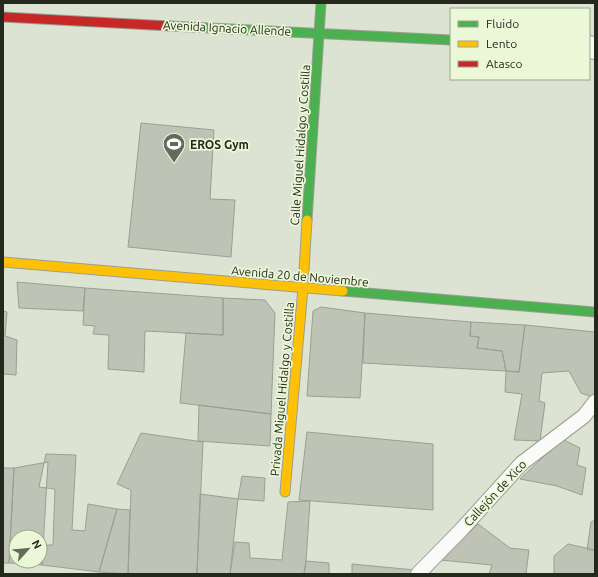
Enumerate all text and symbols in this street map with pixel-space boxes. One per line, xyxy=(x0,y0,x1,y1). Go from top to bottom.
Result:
legend xyxy=(450,8,590,80)
text: Fluido xyxy=(486,17,519,30)
street label: Avenida Ignacio Allende xyxy=(163,18,291,38)
text: Lento xyxy=(486,37,517,50)
text: Atasco xyxy=(486,57,522,70)
street label: Calle Miguel Hidalgo y Costilla xyxy=(288,64,312,226)
sports icon: EROS Gym xyxy=(161,131,187,164)
place label: EROS Gym xyxy=(190,138,249,151)
street label: Avenida 20 de Noviembre xyxy=(231,264,369,288)
street label: Privada Miguel Hidalgo y Costilla xyxy=(268,301,296,477)
street label: Callejón de Xico xyxy=(461,457,529,529)
north arrow xyxy=(8,529,48,569)
text: N xyxy=(30,538,44,551)

